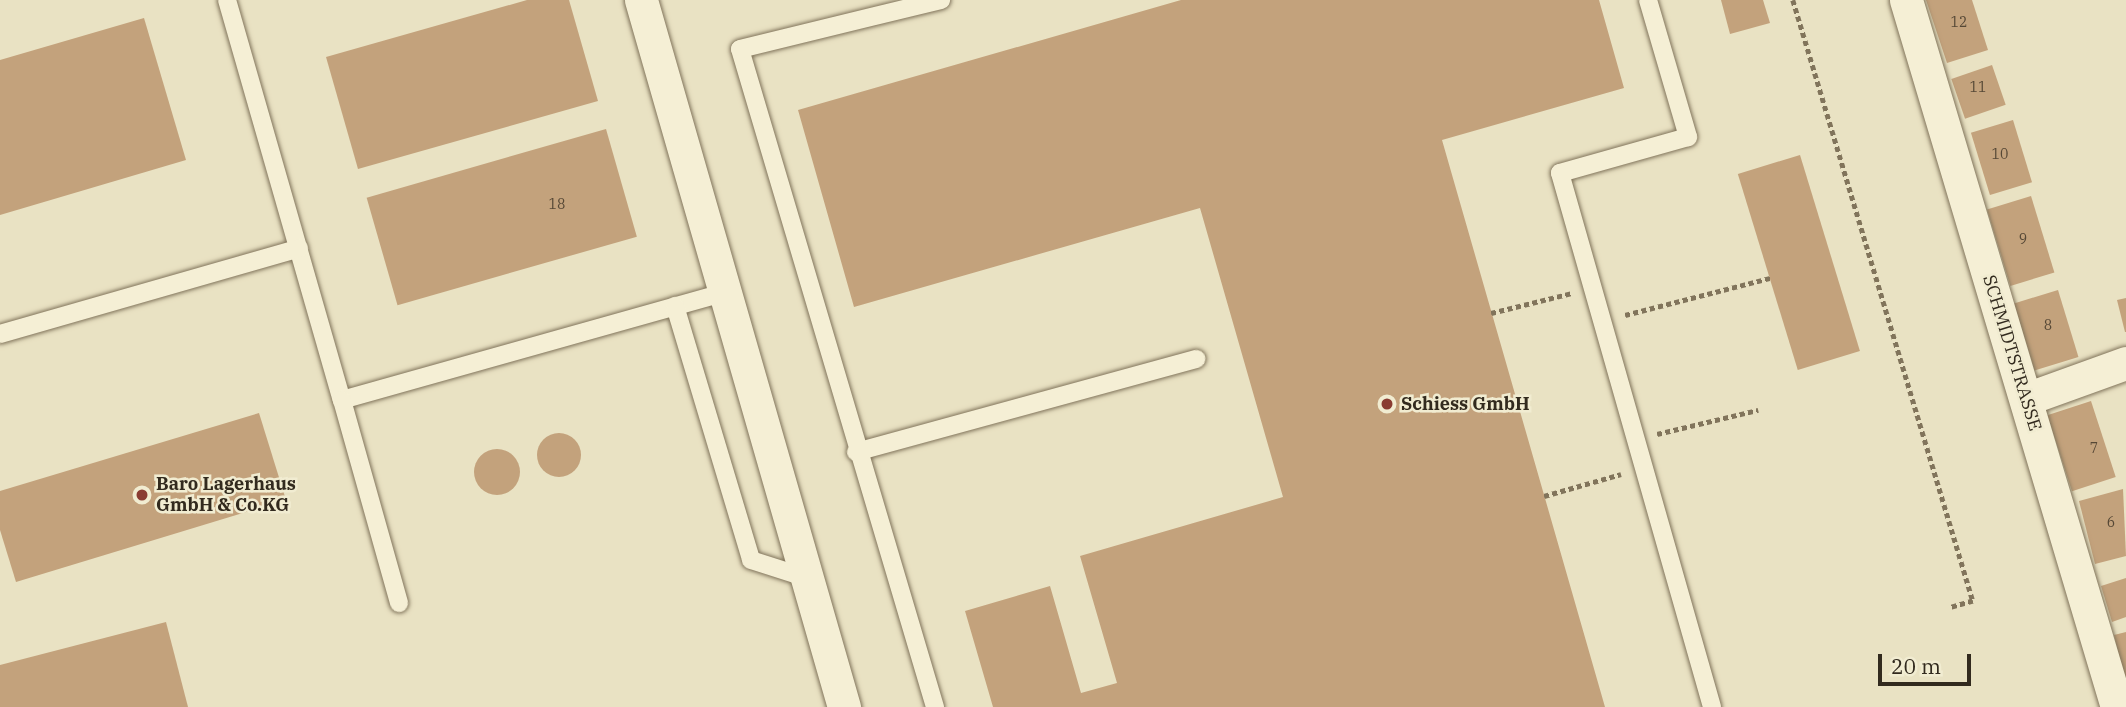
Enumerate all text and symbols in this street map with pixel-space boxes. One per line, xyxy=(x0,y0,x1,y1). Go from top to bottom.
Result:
house number: 12 xyxy=(1951,14,1967,30)
house number: 11 xyxy=(1970,79,1986,95)
house number: 10 xyxy=(1992,146,2008,162)
house number: 18 xyxy=(549,196,565,212)
house number: 9 xyxy=(2019,231,2027,247)
street label: SCHMIDTSTRASSE xyxy=(1978,272,2046,434)
house number: 8 xyxy=(2044,317,2052,333)
place label: Schiess GmbH xyxy=(1401,393,1530,415)
marker: Schiess GmbH xyxy=(1379,396,1395,412)
house number: 7 xyxy=(2090,440,2098,456)
place label: Baro Lagerhaus GmbH & Co.KG xyxy=(156,474,296,516)
marker: Baro Lagerhaus GmbH & Co.KG xyxy=(134,487,150,503)
house number: 6 xyxy=(2107,514,2115,530)
scale bar xyxy=(1881,640,1974,684)
text: 20 m xyxy=(1891,652,1941,680)

